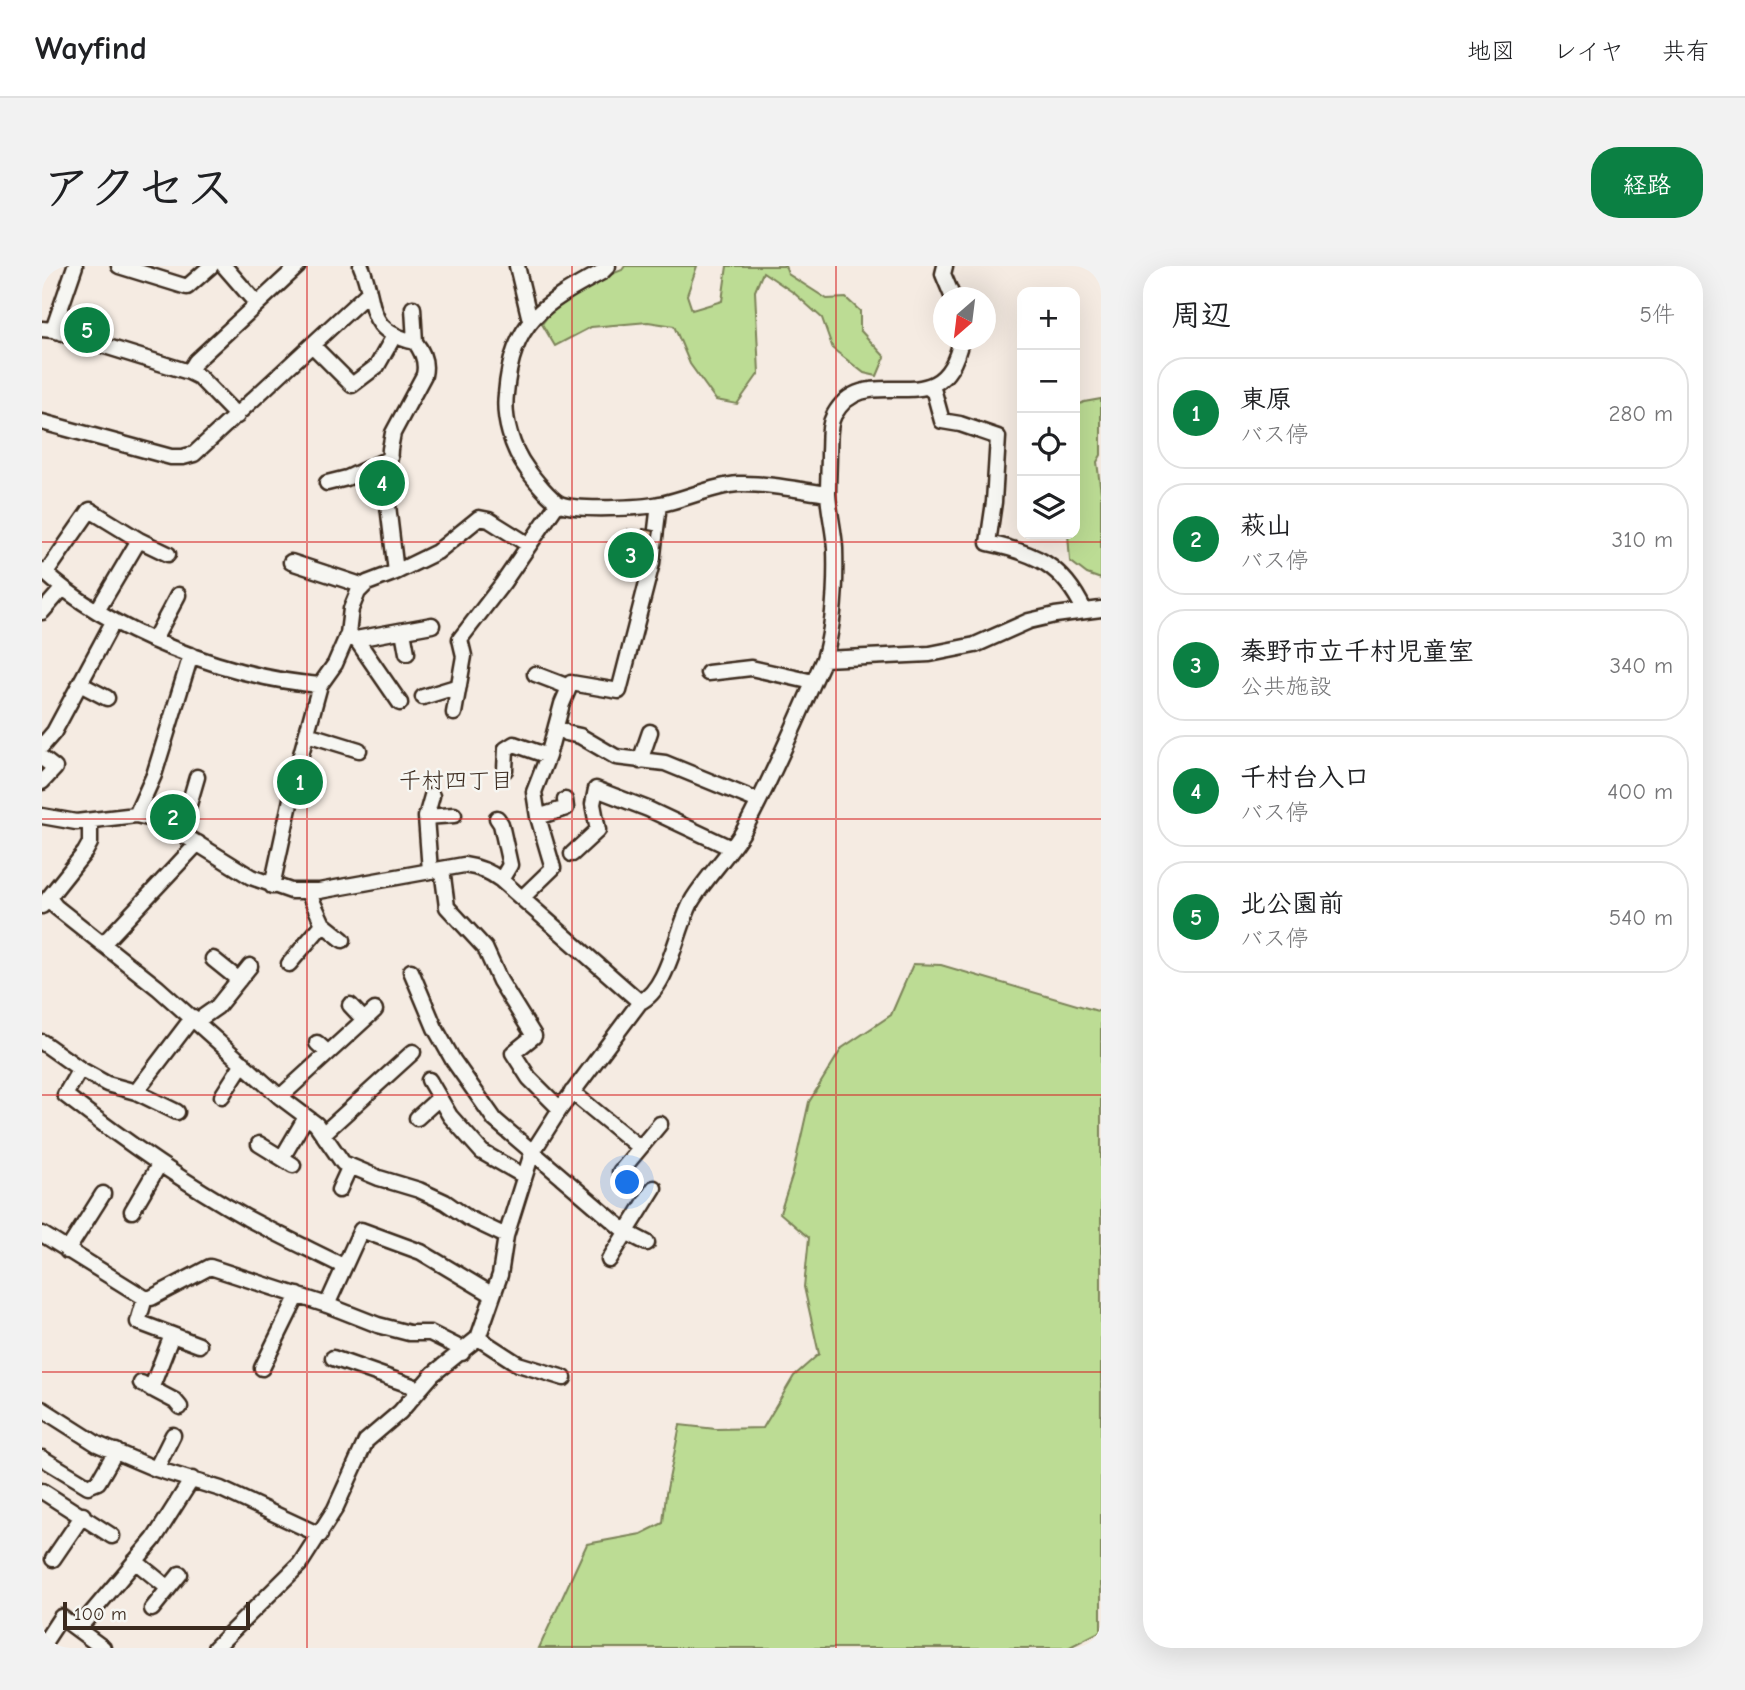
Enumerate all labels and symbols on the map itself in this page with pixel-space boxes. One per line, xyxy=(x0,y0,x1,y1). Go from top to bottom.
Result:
north arrow xyxy=(933,287,996,350)
pin: 5 xyxy=(64,304,110,356)
pin: 4 xyxy=(359,457,405,509)
pin: 3 xyxy=(608,529,654,581)
pin: 1 xyxy=(277,756,323,808)
district label: 千村四丁目 xyxy=(399,767,514,794)
pin: 2 xyxy=(150,791,196,843)
your location xyxy=(610,1165,644,1199)
scale bar xyxy=(63,1599,250,1631)

